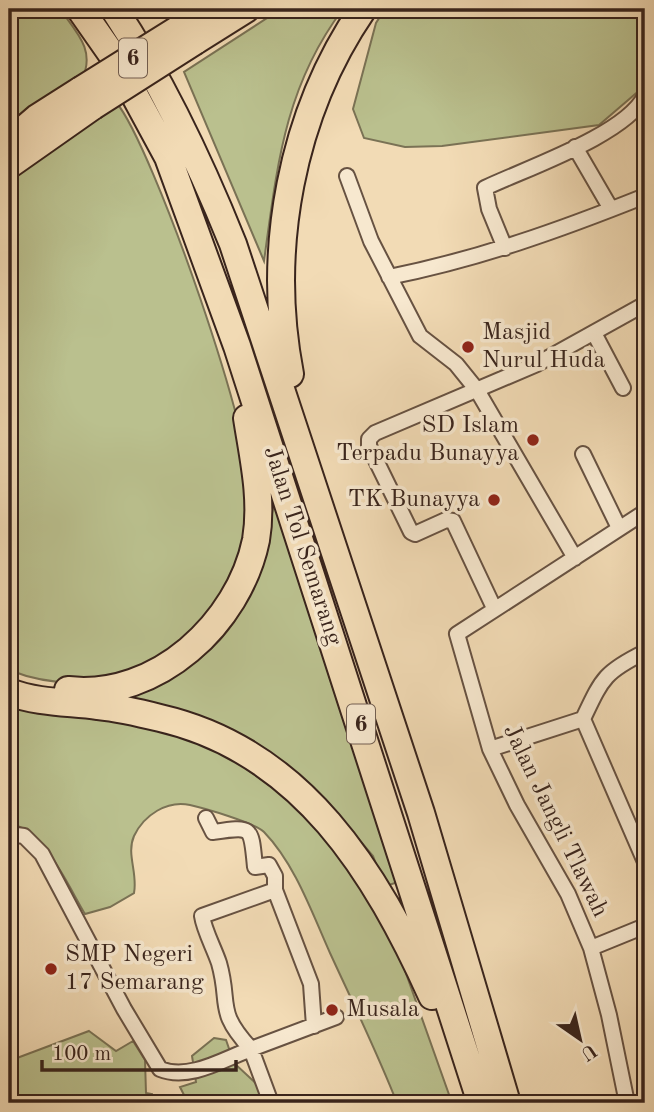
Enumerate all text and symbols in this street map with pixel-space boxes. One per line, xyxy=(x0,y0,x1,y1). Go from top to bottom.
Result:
road number: 6 xyxy=(119,39,147,78)
place label: Masjid Nurul Huda xyxy=(482,321,605,373)
marker: Masjid Nurul Huda xyxy=(460,339,476,355)
place label: SD Islam Terpadu Bunayya xyxy=(336,414,519,466)
marker: SD Islam Terpadu Bunayya xyxy=(525,432,541,448)
street label: Jalan Tol Semarang xyxy=(258,443,346,649)
place label: TK Bunayya xyxy=(348,488,480,512)
marker: TK Bunayya xyxy=(486,492,502,508)
road number: 6 xyxy=(347,704,375,744)
street label: Jalan Jangli Tlawah xyxy=(498,721,612,921)
place label: SMP Negeri 17 Semarang xyxy=(65,943,204,995)
marker: SMP Negeri 17 Semarang xyxy=(43,961,59,977)
place label: Musala xyxy=(346,998,420,1022)
marker: Musala xyxy=(324,1002,340,1018)
north arrow xyxy=(546,1004,616,1074)
scale bar xyxy=(42,1028,236,1072)
text: U xyxy=(577,1039,600,1063)
text: 100 m xyxy=(52,1044,111,1065)

